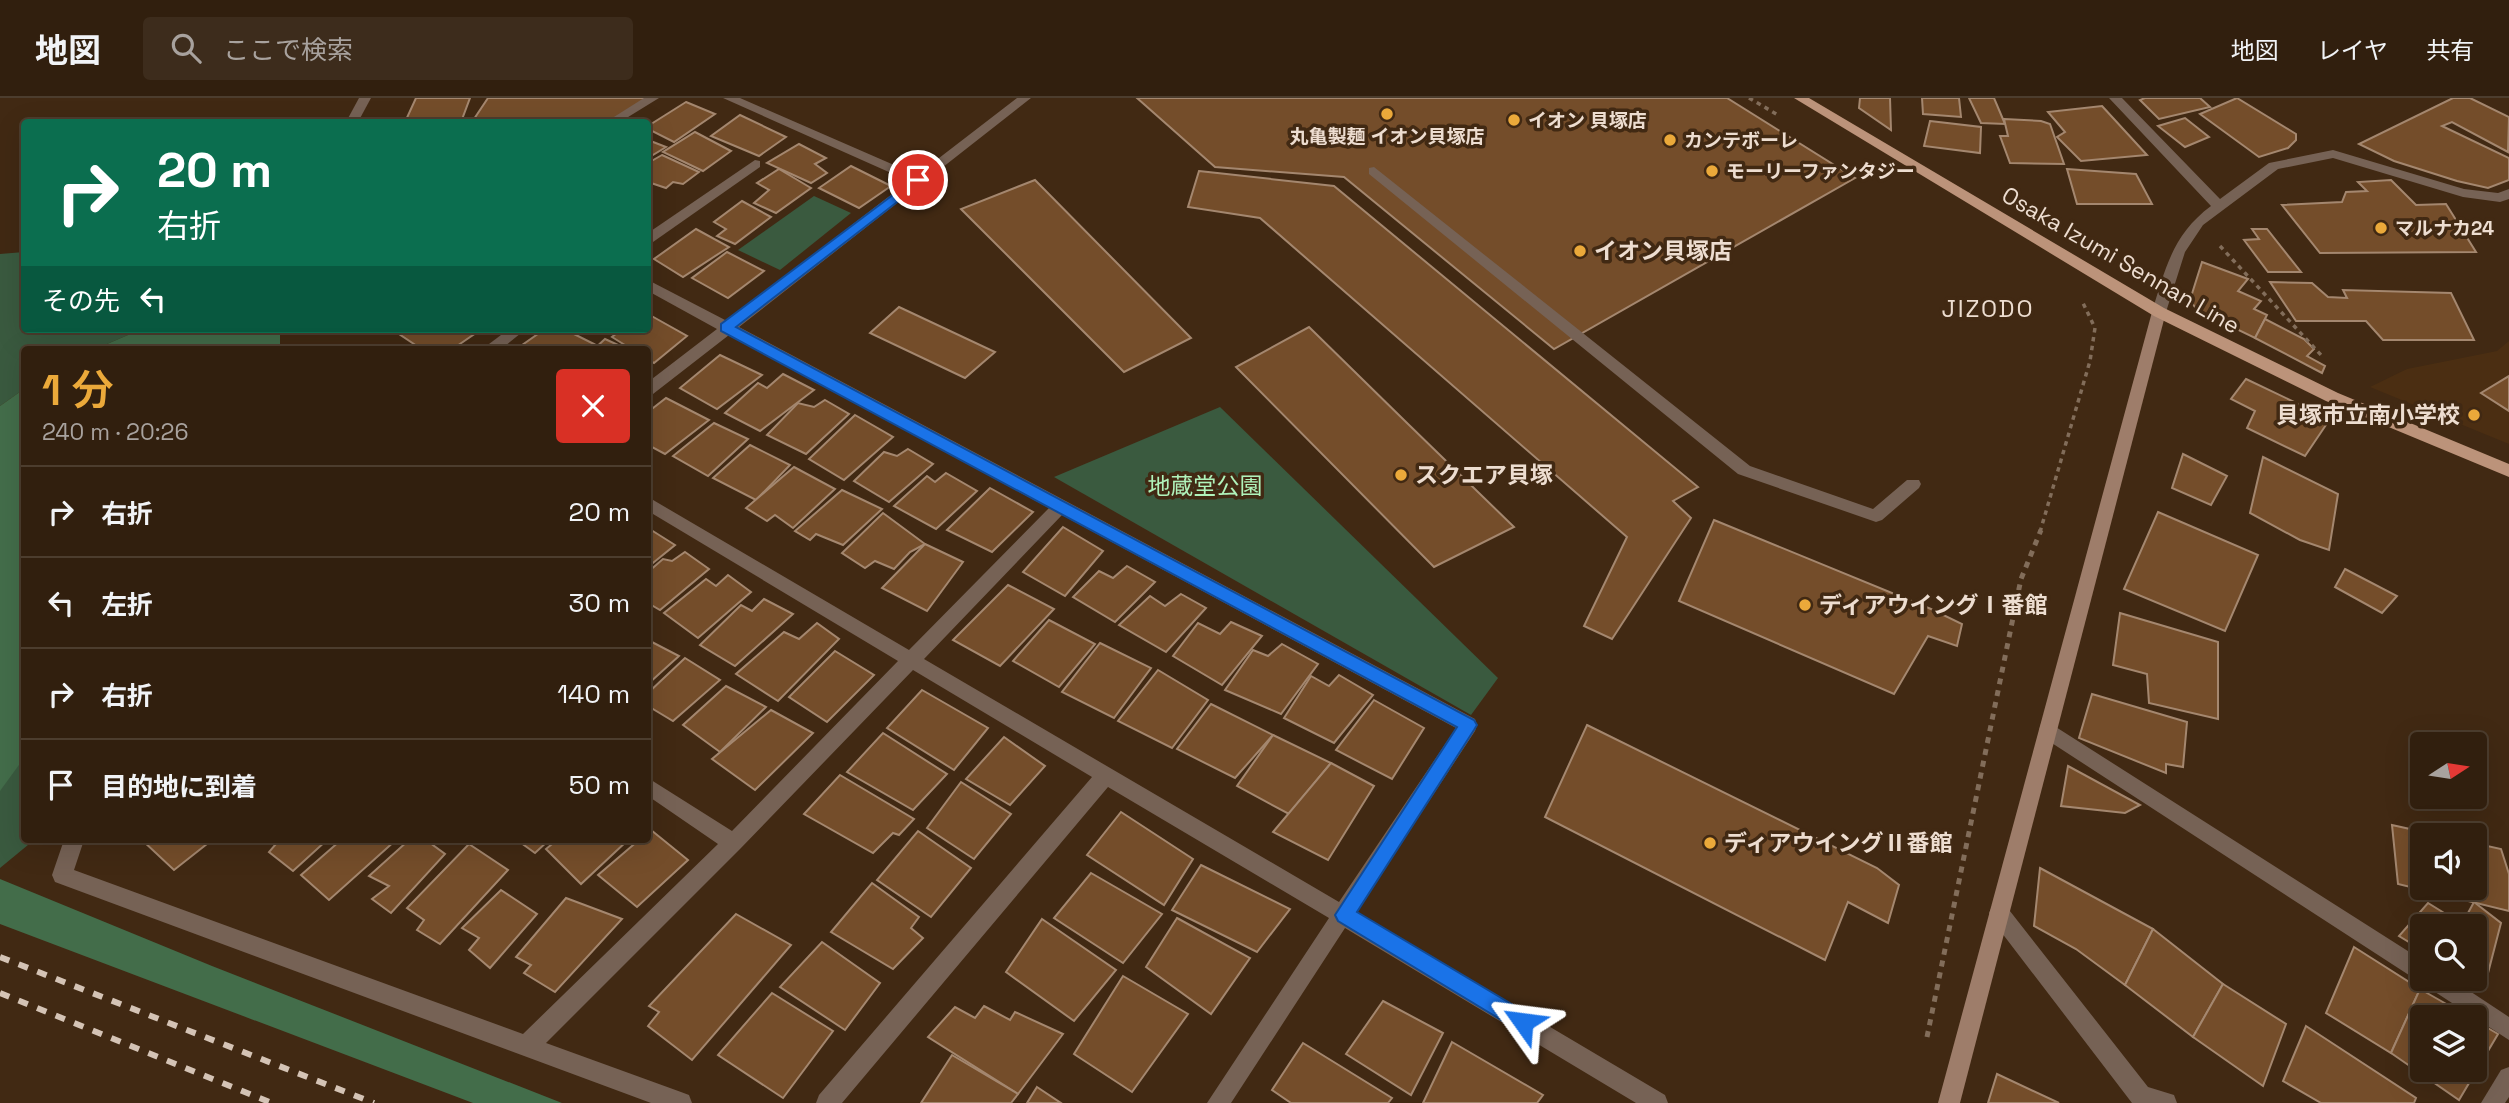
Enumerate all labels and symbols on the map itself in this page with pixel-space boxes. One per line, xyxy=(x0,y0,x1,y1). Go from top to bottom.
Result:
marker: 丸亀製麺 イオン貝塚店 xyxy=(1379,106,1395,122)
place label: イオン 貝塚店 xyxy=(1528,108,1647,133)
marker: イオン 貝塚店 xyxy=(1506,112,1522,128)
place label: 丸亀製麺 イオン貝塚店 xyxy=(1290,124,1484,149)
place label: カンテボーレ xyxy=(1684,128,1798,153)
marker: カンテボーレ xyxy=(1662,132,1678,148)
pin xyxy=(888,150,948,210)
place label: モーリーファンタジー xyxy=(1726,159,1915,184)
marker: モーリーファンタジー xyxy=(1704,163,1720,179)
street label: Osaka Izumi Sennan Line xyxy=(1997,180,2245,340)
place label: マルナカ24 xyxy=(2395,216,2494,241)
marker: マルナカ24 xyxy=(2373,220,2389,236)
place label: イオン貝塚店 xyxy=(1594,236,1732,266)
marker: イオン貝塚店 xyxy=(1572,243,1588,259)
district label: JIZODO xyxy=(1941,293,2035,324)
place label: 貝塚市立南小学校 xyxy=(2276,400,2460,430)
marker: 貝塚市立南小学校 xyxy=(2466,407,2482,423)
place label: スクエア貝塚 xyxy=(1415,460,1553,490)
marker: スクエア貝塚 xyxy=(1393,467,1409,483)
park label: 地蔵堂公園 xyxy=(1148,471,1263,501)
place label: ディアウイングⅠ番館 xyxy=(1819,590,2047,620)
marker: ディアウイングⅠ番館 xyxy=(1797,597,1813,613)
north arrow xyxy=(2410,732,2487,808)
place label: ディアウイングⅡ番館 xyxy=(1724,828,1952,858)
marker: ディアウイングⅡ番館 xyxy=(1702,835,1718,851)
position arrow xyxy=(1486,985,1560,1059)

